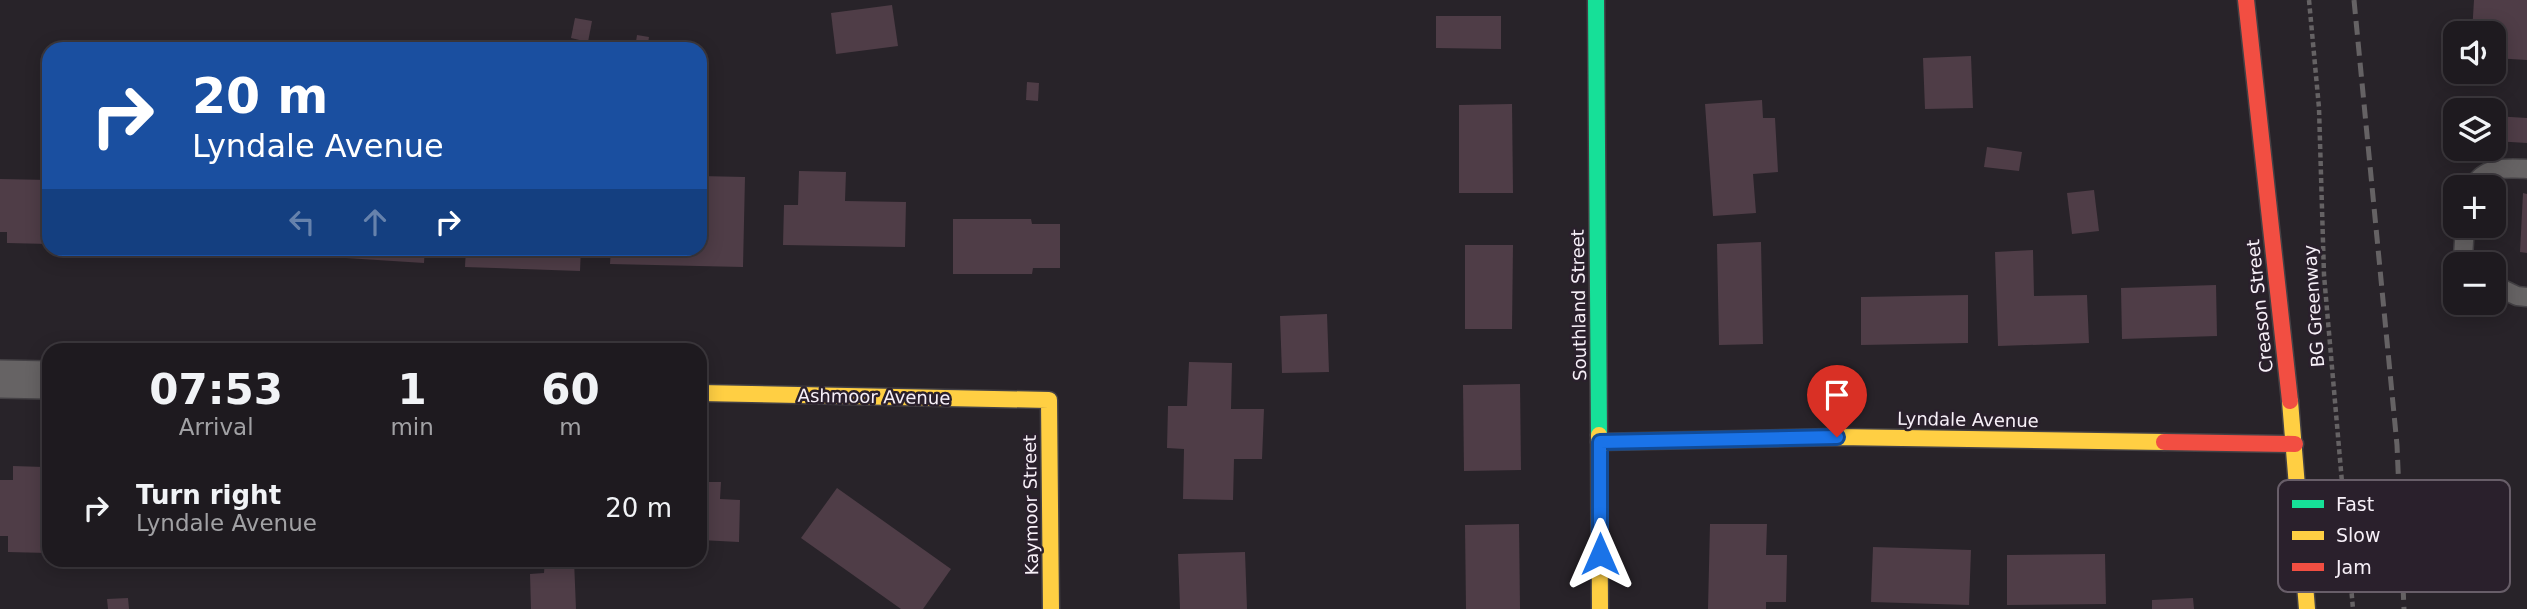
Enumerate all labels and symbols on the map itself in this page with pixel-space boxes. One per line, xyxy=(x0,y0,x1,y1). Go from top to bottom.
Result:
street label: Southland Street xyxy=(1567,229,1590,381)
street label: Creason Street xyxy=(2242,238,2277,374)
street label: BG Greenway xyxy=(2299,244,2328,368)
pin xyxy=(1807,365,1867,437)
street label: Ashmoor Avenue xyxy=(798,385,951,408)
street label: Lyndale Avenue xyxy=(1897,408,2039,431)
street label: Kaymoor Street xyxy=(1019,435,1042,575)
legend xyxy=(2278,480,2510,592)
text: Fast xyxy=(2336,493,2374,515)
position arrow xyxy=(1563,517,1637,591)
text: Slow xyxy=(2336,524,2381,546)
text: Jam xyxy=(2335,556,2372,578)

